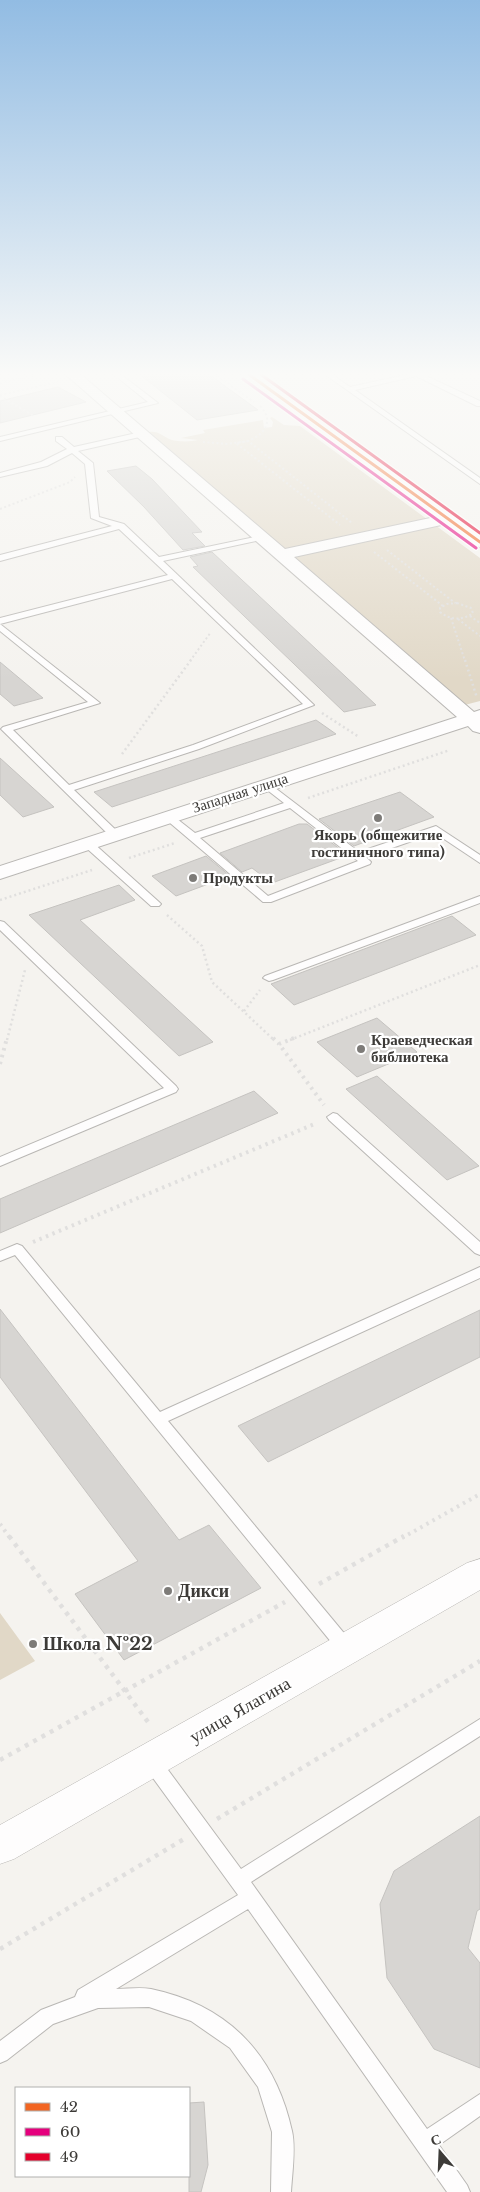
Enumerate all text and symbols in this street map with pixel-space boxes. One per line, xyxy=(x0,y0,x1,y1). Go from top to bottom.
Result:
street label: Западная улица xyxy=(190,768,290,817)
marker: Якорь (общежитие гостиничного типа) xyxy=(372,812,384,824)
place label: Якорь (общежитие гостиничного типа) xyxy=(311,825,445,861)
place label: Продукты xyxy=(203,868,273,887)
marker: Продукты xyxy=(187,872,199,884)
place label: Краеведческая библиотека xyxy=(371,1030,473,1066)
marker: Краеведческая библиотека xyxy=(355,1043,367,1055)
place label: Дикси xyxy=(178,1580,229,1602)
marker: Дикси xyxy=(162,1585,174,1597)
place label: Школа №22 xyxy=(43,1633,153,1655)
marker: Школа №22 xyxy=(27,1638,39,1650)
street label: улица Ялагина xyxy=(185,1672,295,1748)
legend xyxy=(15,2087,190,2177)
text: 42 xyxy=(60,2097,78,2116)
text: 60 xyxy=(60,2122,80,2141)
north arrow xyxy=(415,2127,465,2177)
text: С xyxy=(428,2130,443,2150)
text: 49 xyxy=(60,2147,78,2166)

